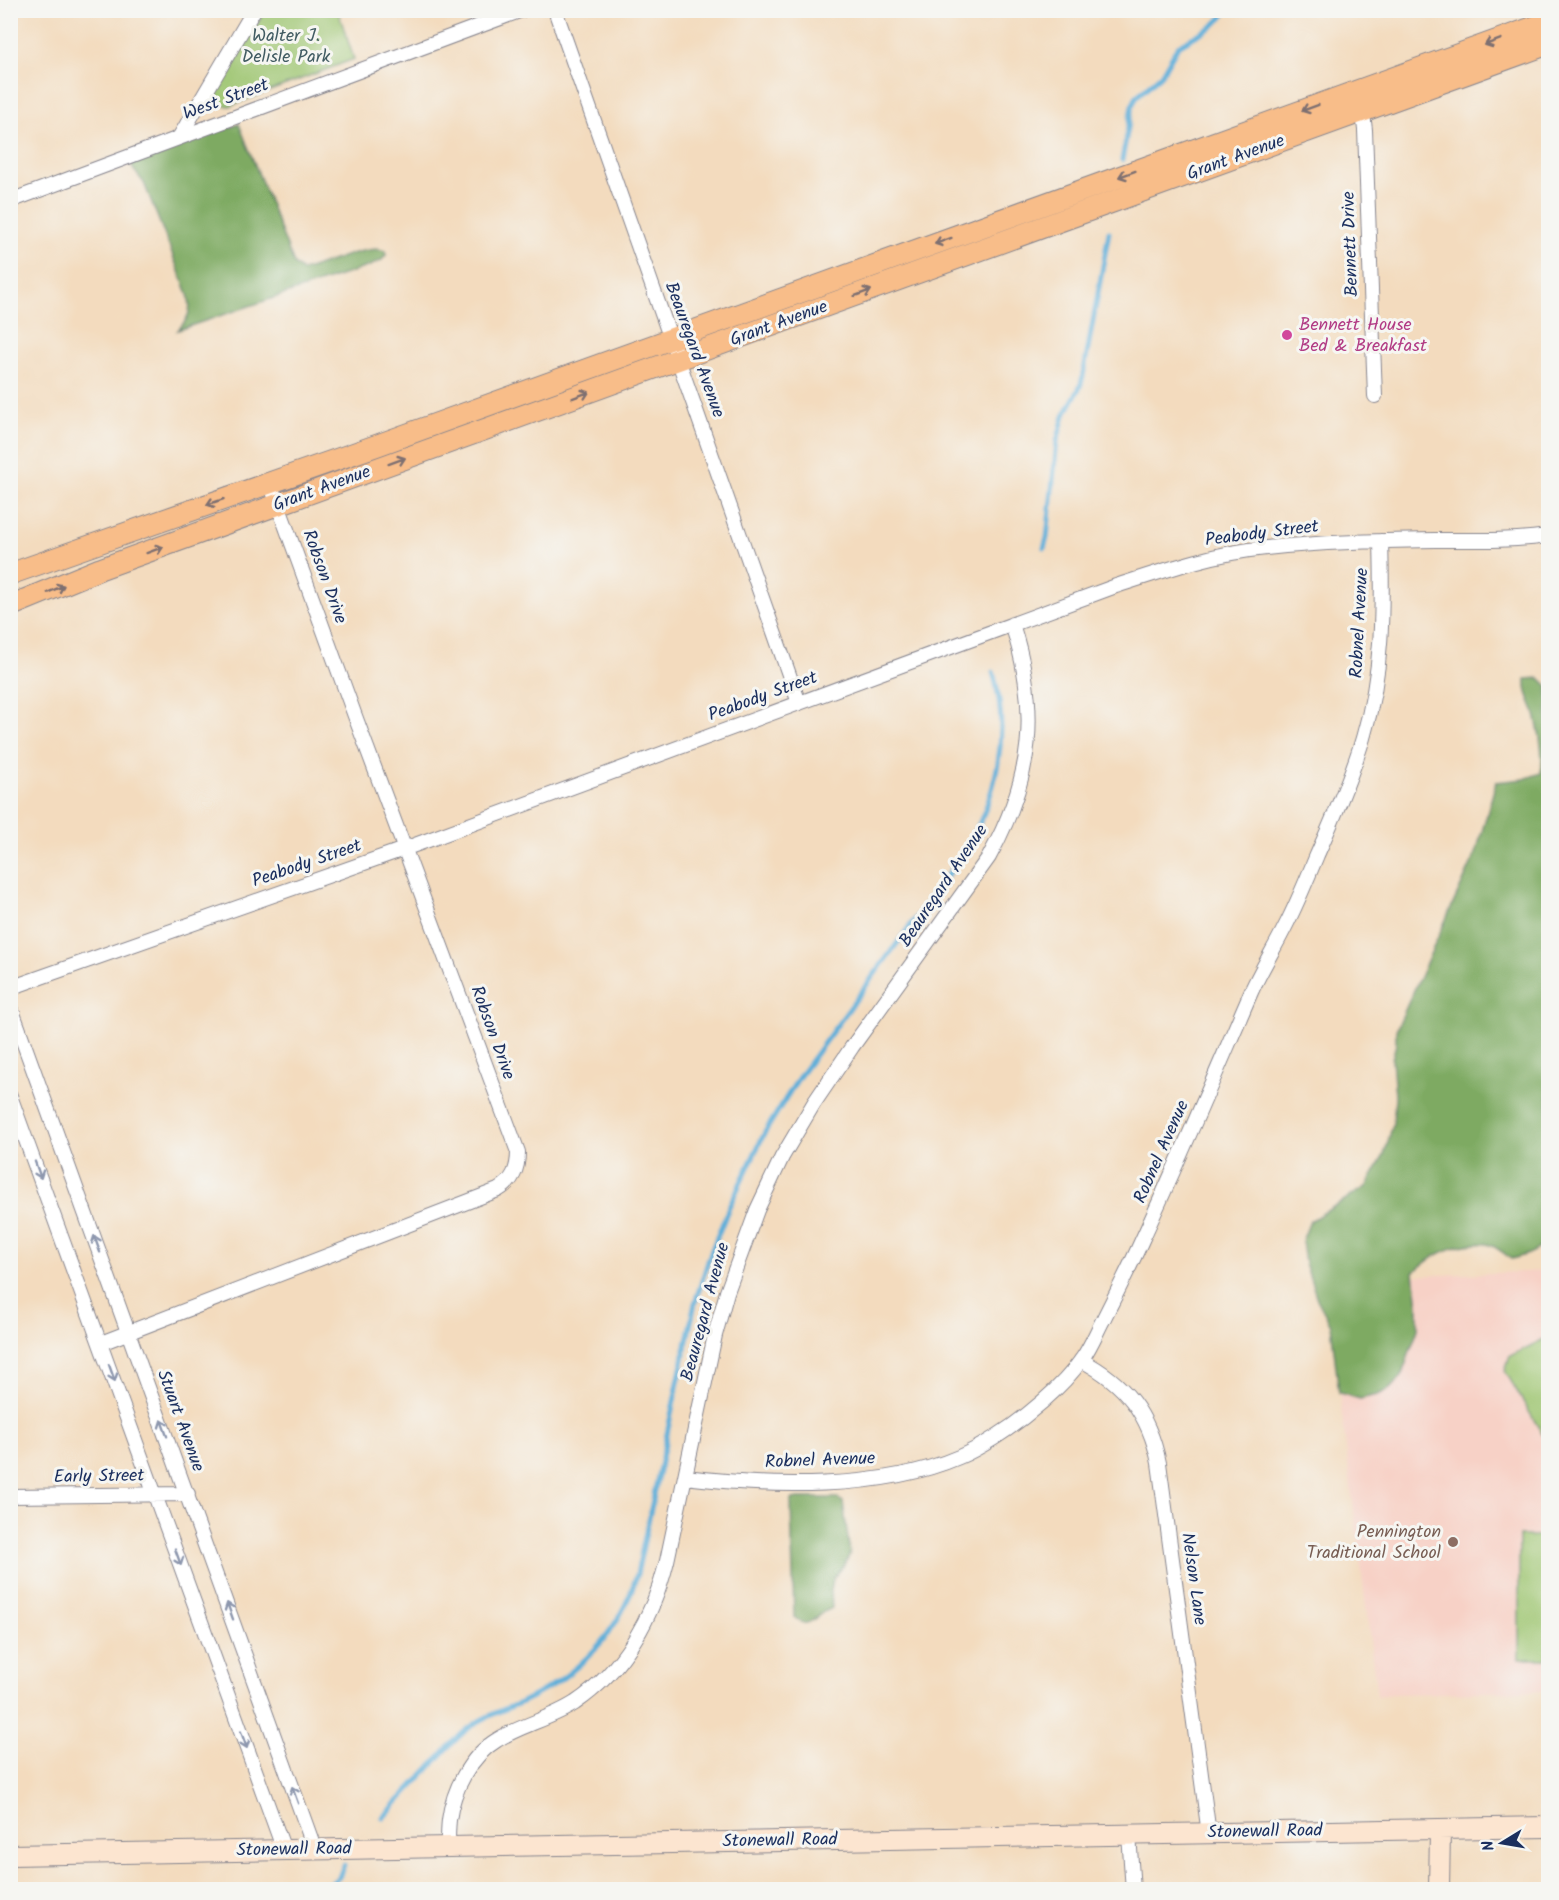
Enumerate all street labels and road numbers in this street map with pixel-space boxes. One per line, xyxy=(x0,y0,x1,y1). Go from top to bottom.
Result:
street label: West Street xyxy=(179,71,274,129)
street label: Grant Avenue xyxy=(1183,127,1289,189)
street label: Bennett Drive xyxy=(1335,191,1367,297)
street label: Beauregard Avenue xyxy=(656,278,732,422)
street label: Grant Avenue xyxy=(726,293,832,355)
street label: Grant Avenue xyxy=(269,458,375,520)
street label: Peabody Street xyxy=(1204,513,1321,555)
street label: Robson Drive xyxy=(294,526,354,628)
street label: Robnel Avenue xyxy=(1343,567,1377,679)
street label: Peabody Street xyxy=(704,663,823,730)
street label: Beauregard Avenue xyxy=(892,819,996,953)
street label: Peabody Street xyxy=(248,831,367,896)
street label: Robson Drive xyxy=(462,982,522,1084)
street label: Robnel Avenue xyxy=(1126,1096,1198,1208)
street label: Beauregard Avenue xyxy=(674,1239,738,1385)
street label: Stuart Avenue xyxy=(148,1366,212,1476)
street label: Robnel Avenue xyxy=(764,1445,876,1477)
street label: Early Street xyxy=(53,1462,146,1492)
street label: Nelson Lane xyxy=(1172,1531,1214,1627)
street label: Stonewall Road xyxy=(1207,1816,1324,1848)
street label: Stonewall Road xyxy=(722,1825,839,1857)
street label: Stonewall Road xyxy=(236,1834,353,1866)

